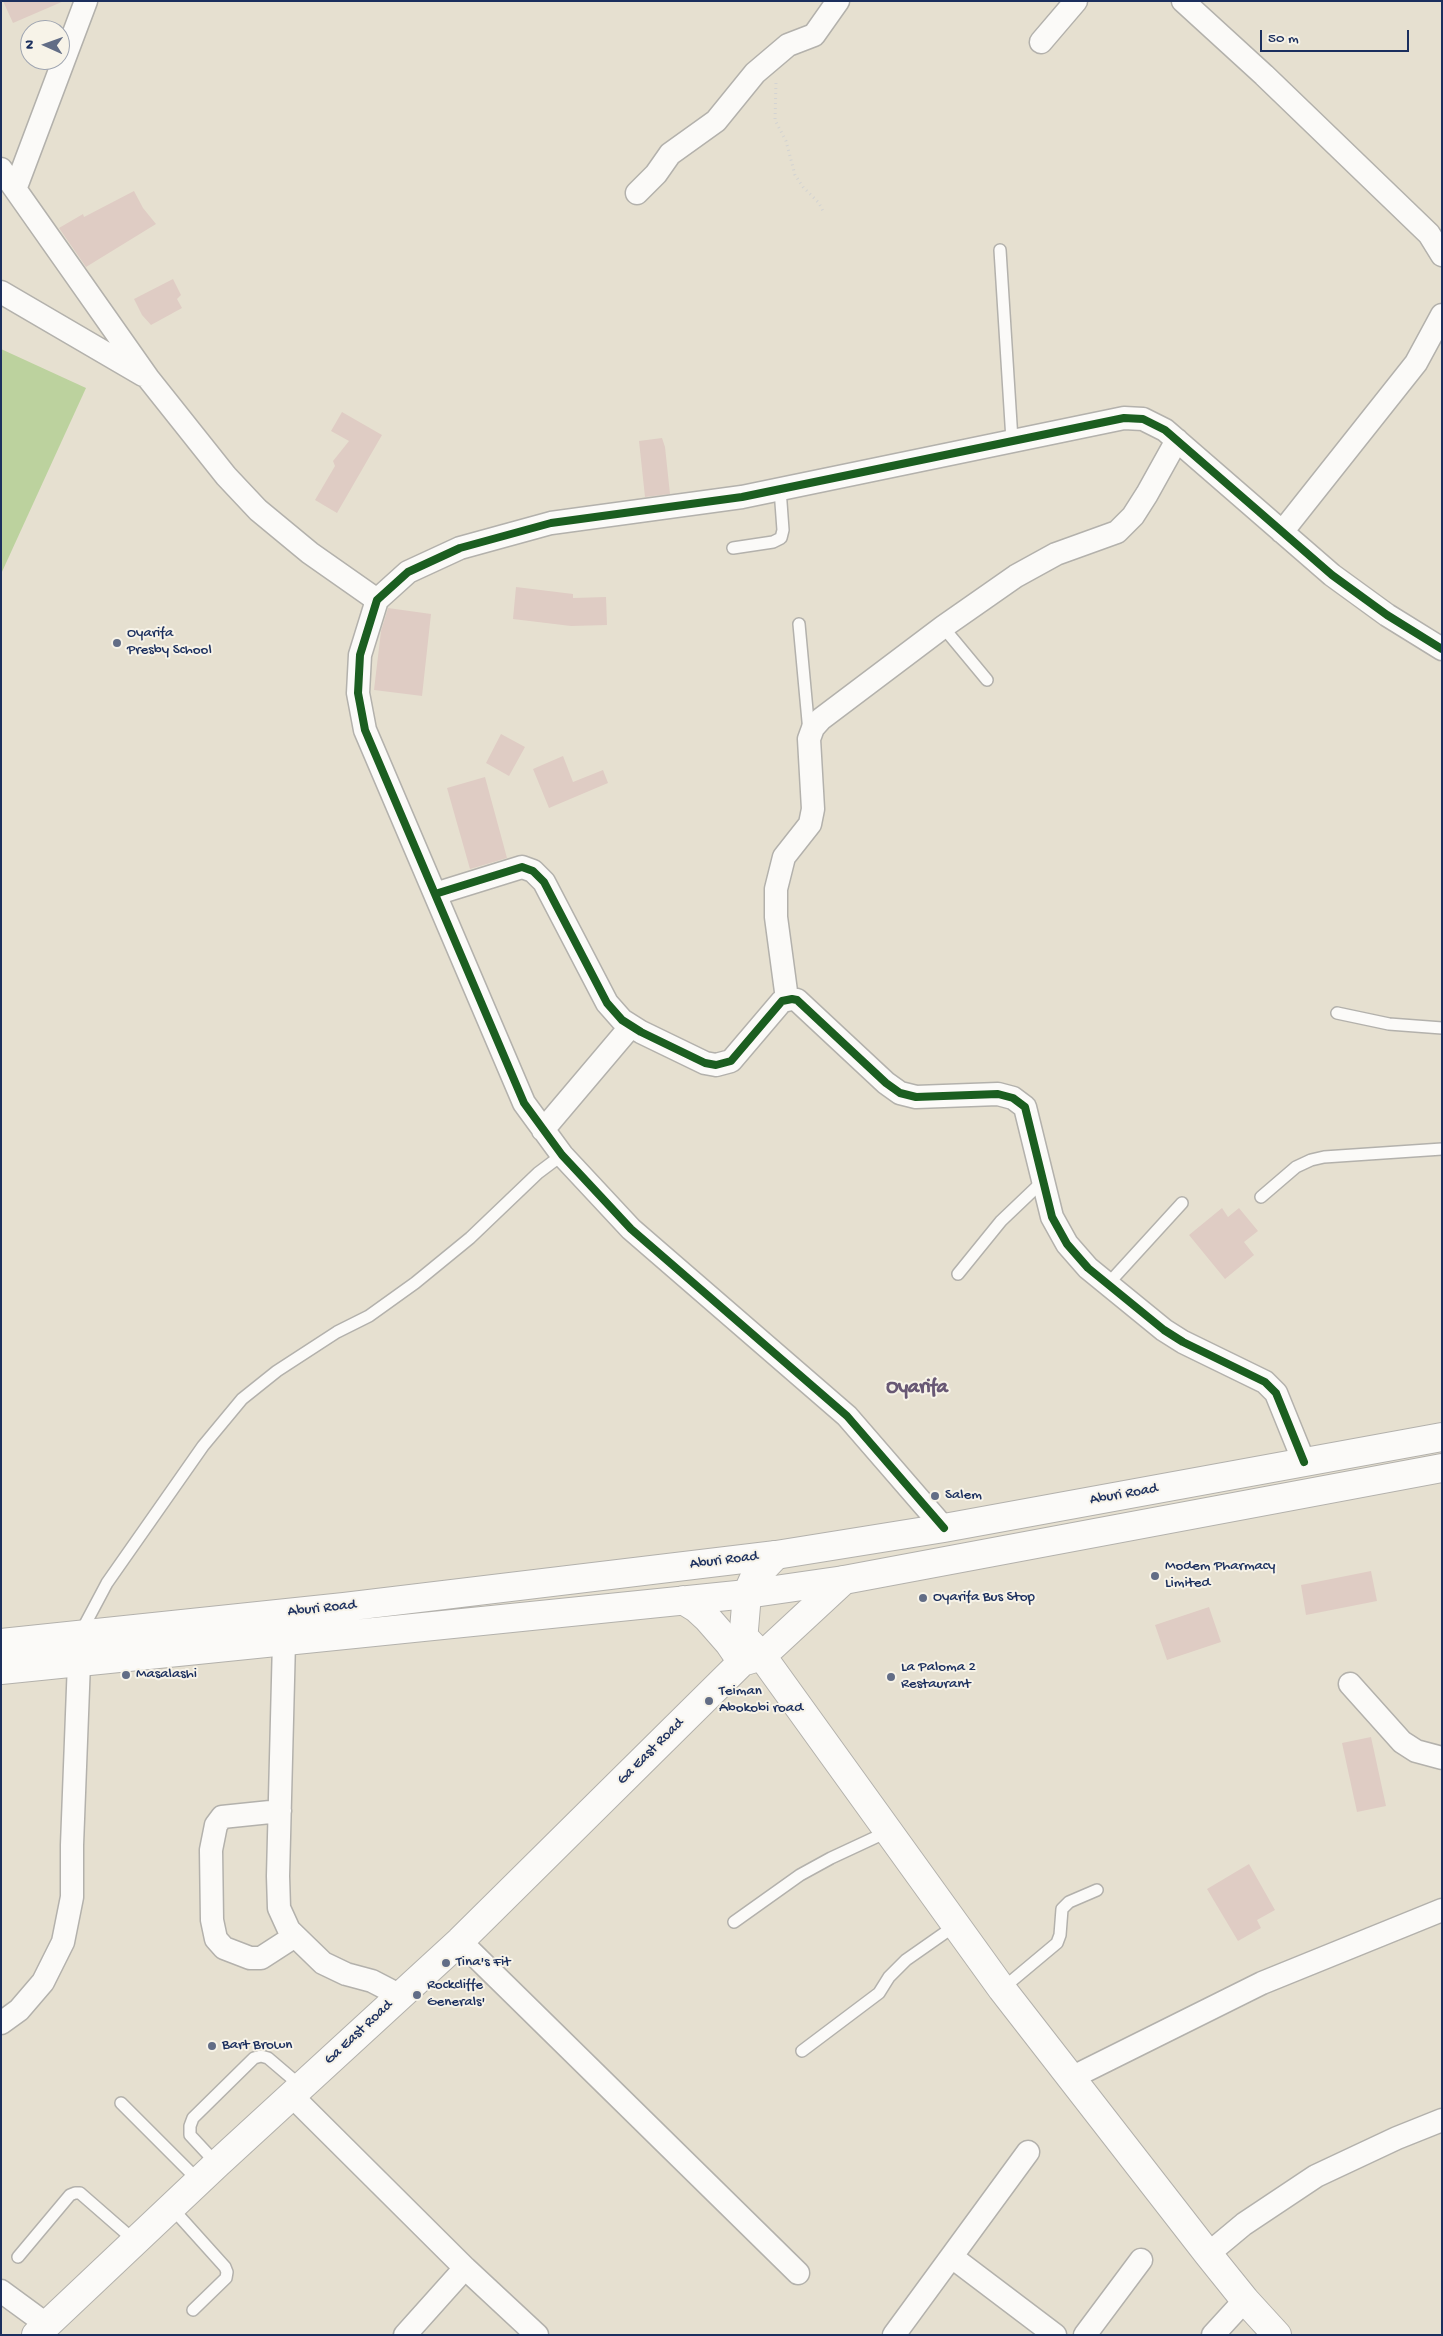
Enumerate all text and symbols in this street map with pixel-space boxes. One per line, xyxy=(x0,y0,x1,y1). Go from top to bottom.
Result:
north arrow xyxy=(20,20,70,70)
scale bar xyxy=(1263,20,1412,52)
text: 50 m xyxy=(1268,30,1299,48)
text: N xyxy=(22,40,39,49)
place label: Oyarifa Presby School xyxy=(127,625,212,660)
marker: Oyarifa Presby School xyxy=(111,637,123,649)
district label: Oyarifa xyxy=(886,1377,948,1401)
street label: Aburi Road xyxy=(1089,1480,1159,1510)
place label: Salem xyxy=(945,1487,982,1505)
marker: Salem xyxy=(929,1490,941,1502)
street label: Aburi Road xyxy=(689,1548,759,1574)
place label: Modem Pharmacy Limited xyxy=(1165,1558,1275,1593)
marker: Modem Pharmacy Limited xyxy=(1149,1570,1161,1582)
place label: Oyarifa Bus Stop xyxy=(933,1589,1035,1607)
marker: Oyarifa Bus Stop xyxy=(917,1592,929,1604)
street label: Aburi Road xyxy=(287,1596,357,1622)
place label: La Paloma 2 Restaurant xyxy=(901,1659,976,1694)
place label: Masalashi xyxy=(136,1666,197,1684)
marker: Masalashi xyxy=(120,1669,132,1681)
marker: La Paloma 2 Restaurant xyxy=(885,1671,897,1683)
place label: Teiman Abokobi road xyxy=(719,1683,803,1718)
marker: Teiman Abokobi road xyxy=(703,1695,715,1707)
street label: Ga East Road xyxy=(614,1715,688,1789)
place label: Tina's Fit xyxy=(456,1954,510,1972)
marker: Tina's Fit xyxy=(440,1957,452,1969)
place label: Rockcliffe Generals' xyxy=(427,1977,485,2012)
marker: Rockcliffe Generals' xyxy=(411,1989,423,2001)
street label: Ga East Road xyxy=(321,1997,397,2069)
place label: Bart Brown xyxy=(222,2037,292,2055)
marker: Bart Brown xyxy=(206,2040,218,2052)

